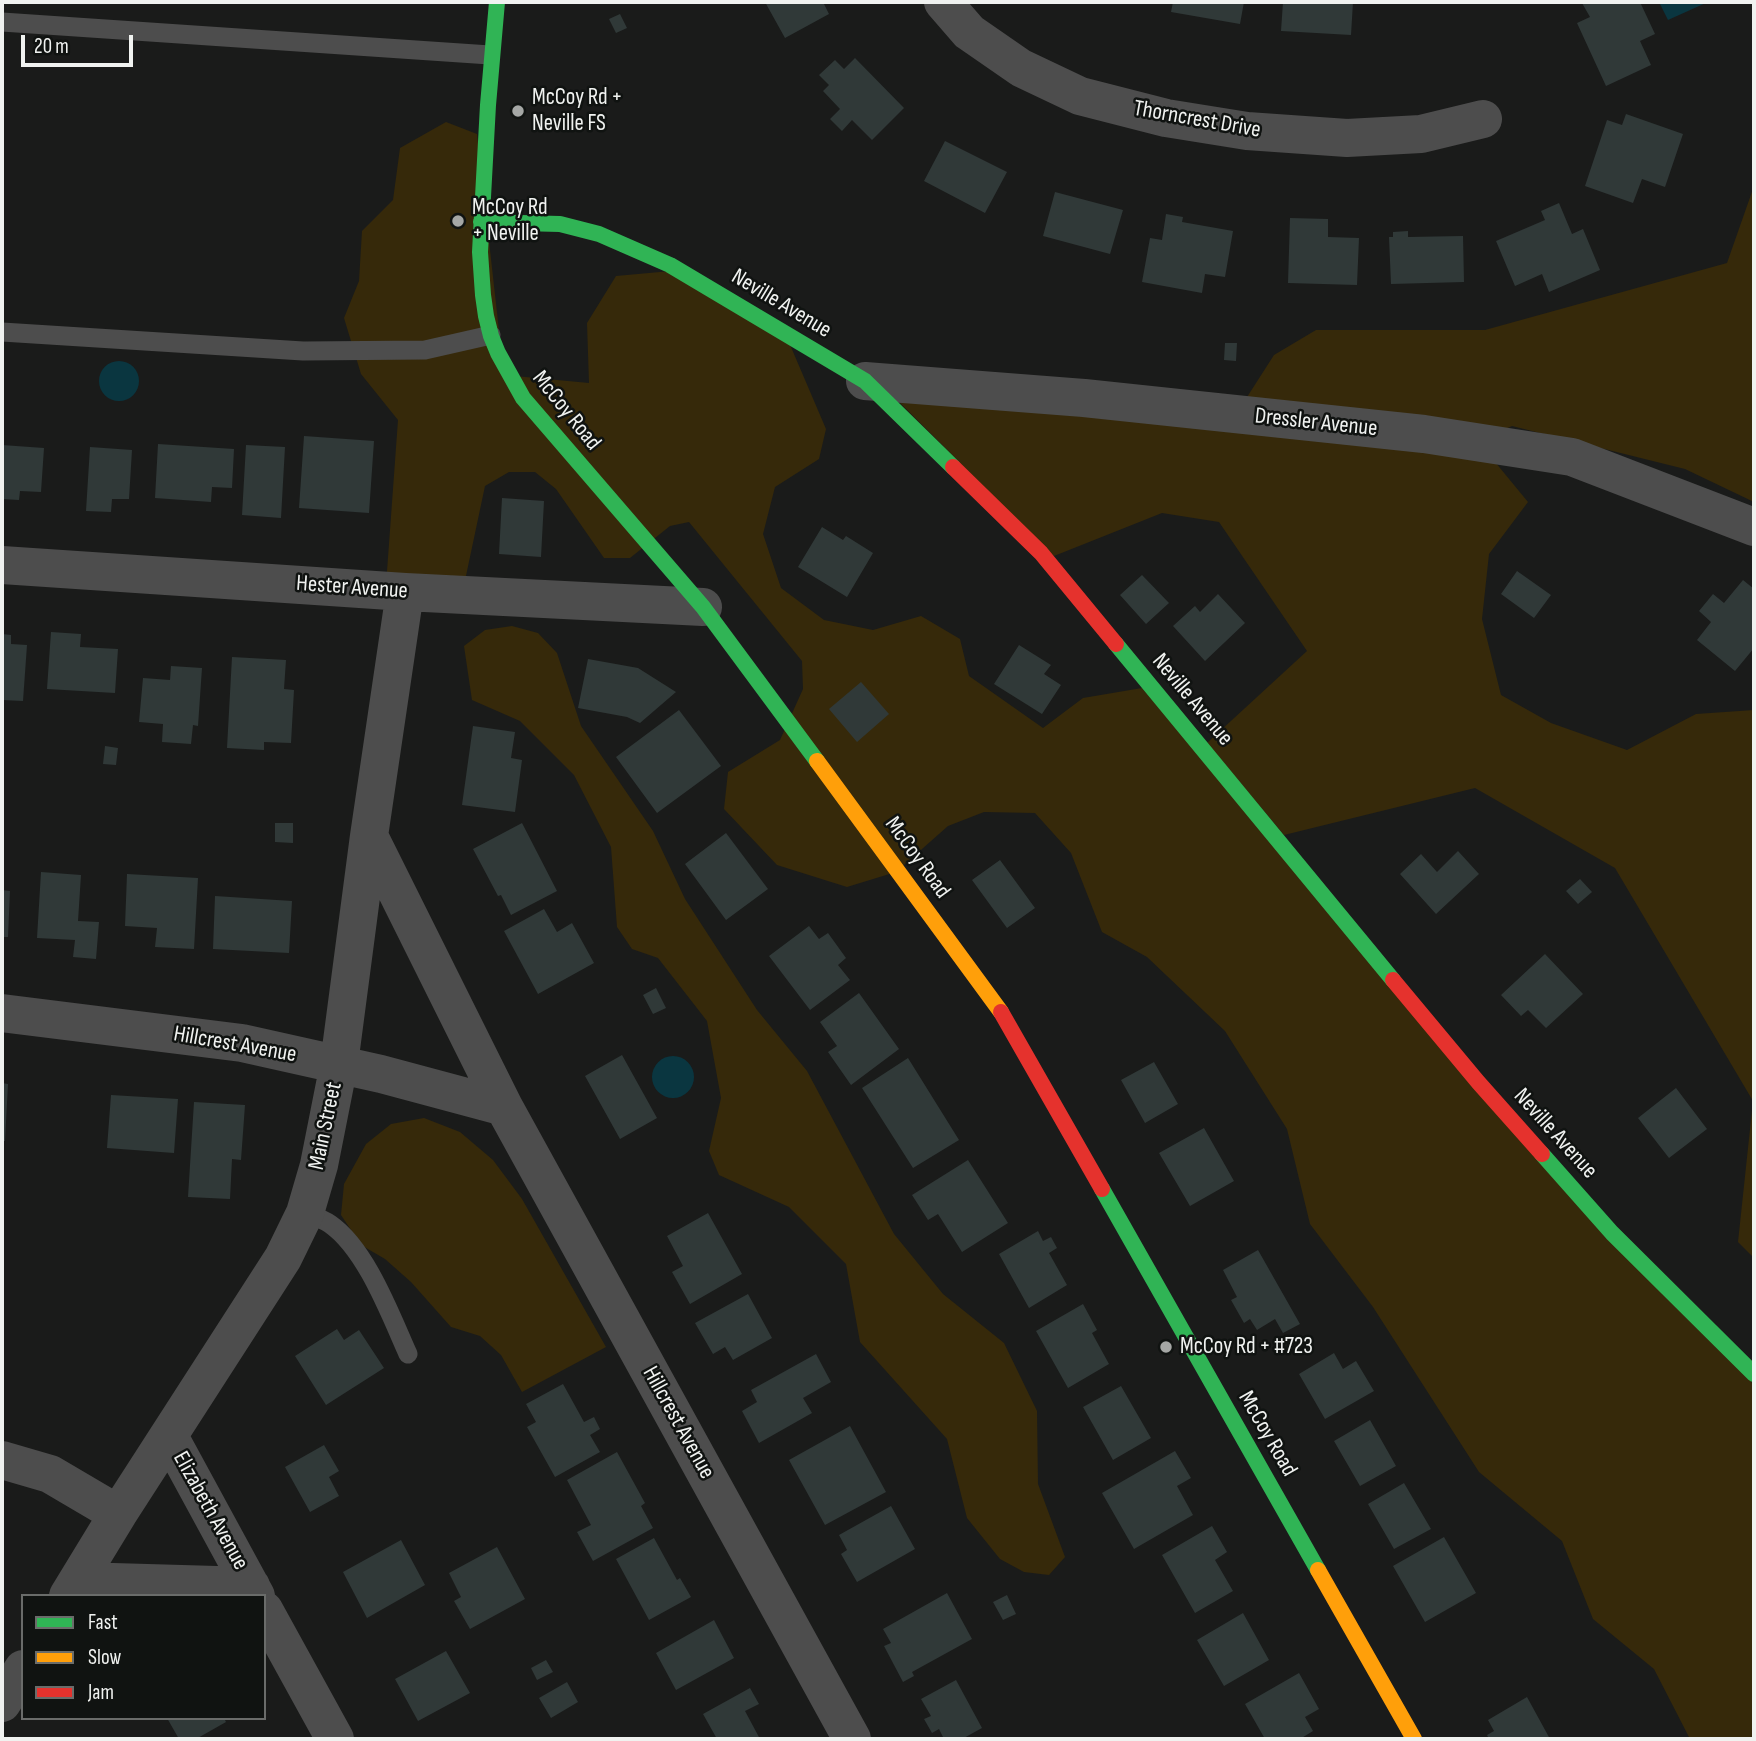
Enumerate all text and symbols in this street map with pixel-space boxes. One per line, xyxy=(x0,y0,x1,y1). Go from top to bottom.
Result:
scale bar xyxy=(24,21,136,65)
text: 20 m xyxy=(34,34,69,59)
place label: McCoy Rd + Neville FS xyxy=(532,84,623,138)
street label: Thorncrest Drive xyxy=(1131,95,1263,145)
marker: McCoy Rd + Neville FS xyxy=(510,103,526,119)
place label: McCoy Rd + Neville xyxy=(472,194,548,248)
marker: McCoy Rd + Neville xyxy=(450,213,466,229)
street label: Neville Avenue xyxy=(726,263,836,345)
street label: McCoy Road xyxy=(526,366,606,456)
street label: Dressler Avenue xyxy=(1253,403,1379,443)
street label: Hester Avenue xyxy=(295,570,409,606)
street label: Neville Avenue xyxy=(1146,648,1238,752)
street label: McCoy Road xyxy=(878,812,956,904)
street label: Hillcrest Avenue xyxy=(171,1021,299,1069)
street label: Main Street xyxy=(303,1080,349,1172)
street label: Neville Avenue xyxy=(1507,1083,1603,1185)
place label: McCoy Rd + #723 xyxy=(1180,1333,1313,1361)
marker: McCoy Rd + #723 xyxy=(1158,1339,1174,1355)
street label: Hillcrest Avenue xyxy=(636,1362,720,1484)
street label: McCoy Road xyxy=(1232,1386,1302,1482)
street label: Elizabeth Avenue xyxy=(166,1447,254,1575)
legend xyxy=(21,1594,266,1720)
text: Fast xyxy=(88,1610,118,1635)
text: Slow xyxy=(88,1645,121,1670)
text: Jam xyxy=(88,1680,114,1705)

